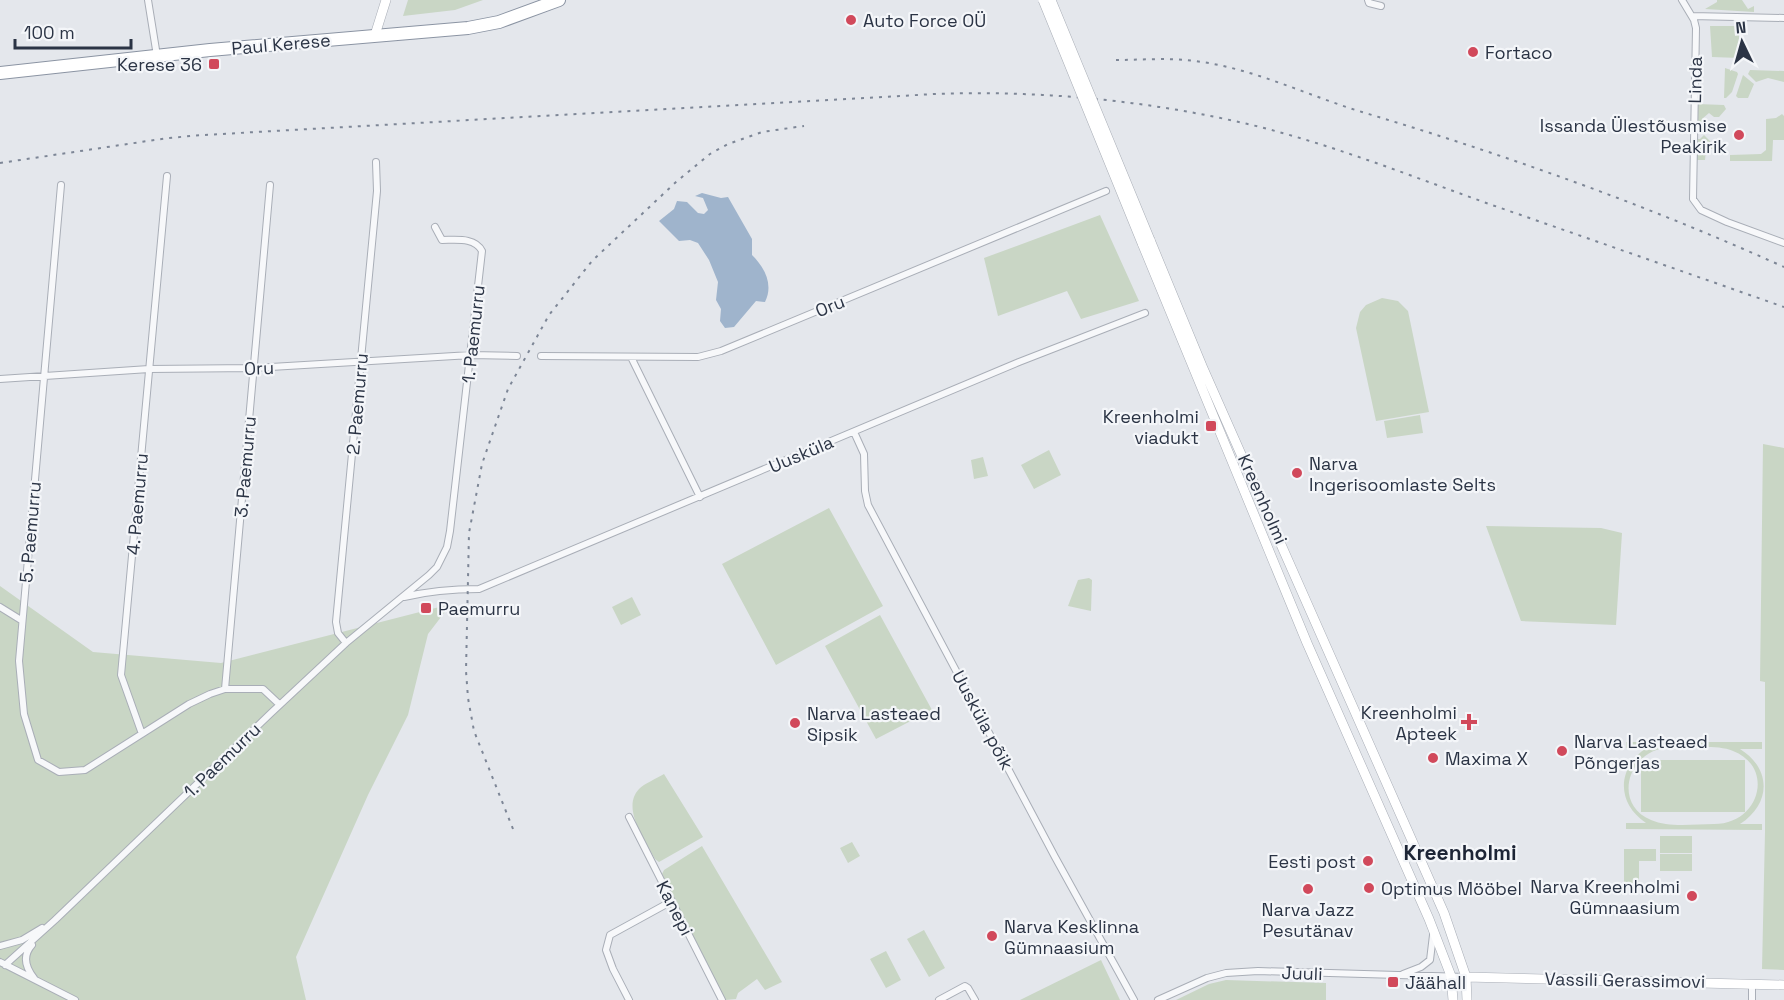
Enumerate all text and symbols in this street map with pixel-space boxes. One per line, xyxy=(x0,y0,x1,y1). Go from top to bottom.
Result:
place label: Auto Force OÜ xyxy=(863,9,986,32)
scale bar xyxy=(15,12,130,50)
north arrow xyxy=(1712,12,1772,72)
marker: Auto Force OÜ xyxy=(844,13,858,27)
text: N xyxy=(1734,17,1747,38)
text: 100 m xyxy=(24,21,75,44)
street label: Paul Kerese xyxy=(231,28,331,60)
place label: Fortaco xyxy=(1485,41,1553,64)
marker: Fortaco xyxy=(1466,45,1480,59)
place label: Kerese 36 xyxy=(117,53,202,76)
street label: Linda xyxy=(1683,56,1707,104)
marker: Kerese 36 xyxy=(207,57,221,71)
place label: Issanda Ülestõusmise Peakirik xyxy=(1540,114,1727,158)
marker: Issanda Ülestõusmise Peakirik xyxy=(1732,128,1746,142)
street label: 1. Paemurru xyxy=(456,284,490,384)
street label: Oru xyxy=(812,290,848,322)
street label: 2. Paemurru xyxy=(341,352,373,456)
street label: Oru xyxy=(244,356,274,380)
place label: Kreenholmi viadukt xyxy=(1103,405,1199,449)
street label: 3. Paemurru xyxy=(229,415,261,519)
marker: Kreenholmi viadukt xyxy=(1204,419,1218,433)
street label: Uusküla xyxy=(765,430,837,478)
street label: Kreenholmi xyxy=(1233,450,1293,548)
street label: 4. Paemurru xyxy=(121,452,153,556)
place label: Narva Ingerisoomlaste Selts xyxy=(1309,452,1496,496)
marker: Narva Ingerisoomlaste Selts xyxy=(1290,466,1304,480)
street label: 5. Paemurru xyxy=(14,480,46,584)
place label: Paemurru xyxy=(438,597,520,620)
marker: Paemurru xyxy=(419,601,433,615)
street label: Uusküla põik xyxy=(947,666,1019,774)
place label: Kreenholmi Apteek xyxy=(1361,701,1457,745)
place label: Narva Lasteaed Sipsik xyxy=(807,702,941,746)
marker: Kreenholmi Apteek xyxy=(1462,715,1476,729)
marker: Narva Lasteaed Sipsik xyxy=(788,716,802,730)
street label: 1. Paemurru xyxy=(179,718,265,802)
place label: Narva Lasteaed Põngerjas xyxy=(1574,730,1708,774)
marker: Narva Lasteaed Põngerjas xyxy=(1555,744,1569,758)
place label: Maxima X xyxy=(1445,747,1528,770)
marker: Maxima X xyxy=(1426,751,1440,765)
district label: Kreenholmi xyxy=(1403,839,1517,866)
place label: Eesti post xyxy=(1268,850,1356,873)
marker: Eesti post xyxy=(1361,854,1375,868)
place label: Narva Kreenholmi Gümnaasium xyxy=(1530,875,1680,919)
street label: Kanepi xyxy=(651,876,699,940)
place label: Optimus Mööbel xyxy=(1381,877,1522,900)
marker: Optimus Mööbel xyxy=(1362,881,1376,895)
marker: Narva Jazz Pesutänav xyxy=(1301,882,1315,896)
marker: Narva Kreenholmi Gümnaasium xyxy=(1685,889,1699,903)
place label: Narva Jazz Pesutänav xyxy=(1262,898,1354,942)
place label: Narva Kesklinna Gümnaasium xyxy=(1004,915,1139,959)
marker: Narva Kesklinna Gümnaasium xyxy=(985,929,999,943)
street label: Juuli xyxy=(1281,961,1323,985)
street label: Vassili Gerassimovi xyxy=(1544,967,1706,993)
place label: Jäähall xyxy=(1405,971,1466,994)
marker: Jäähall xyxy=(1386,975,1400,989)

